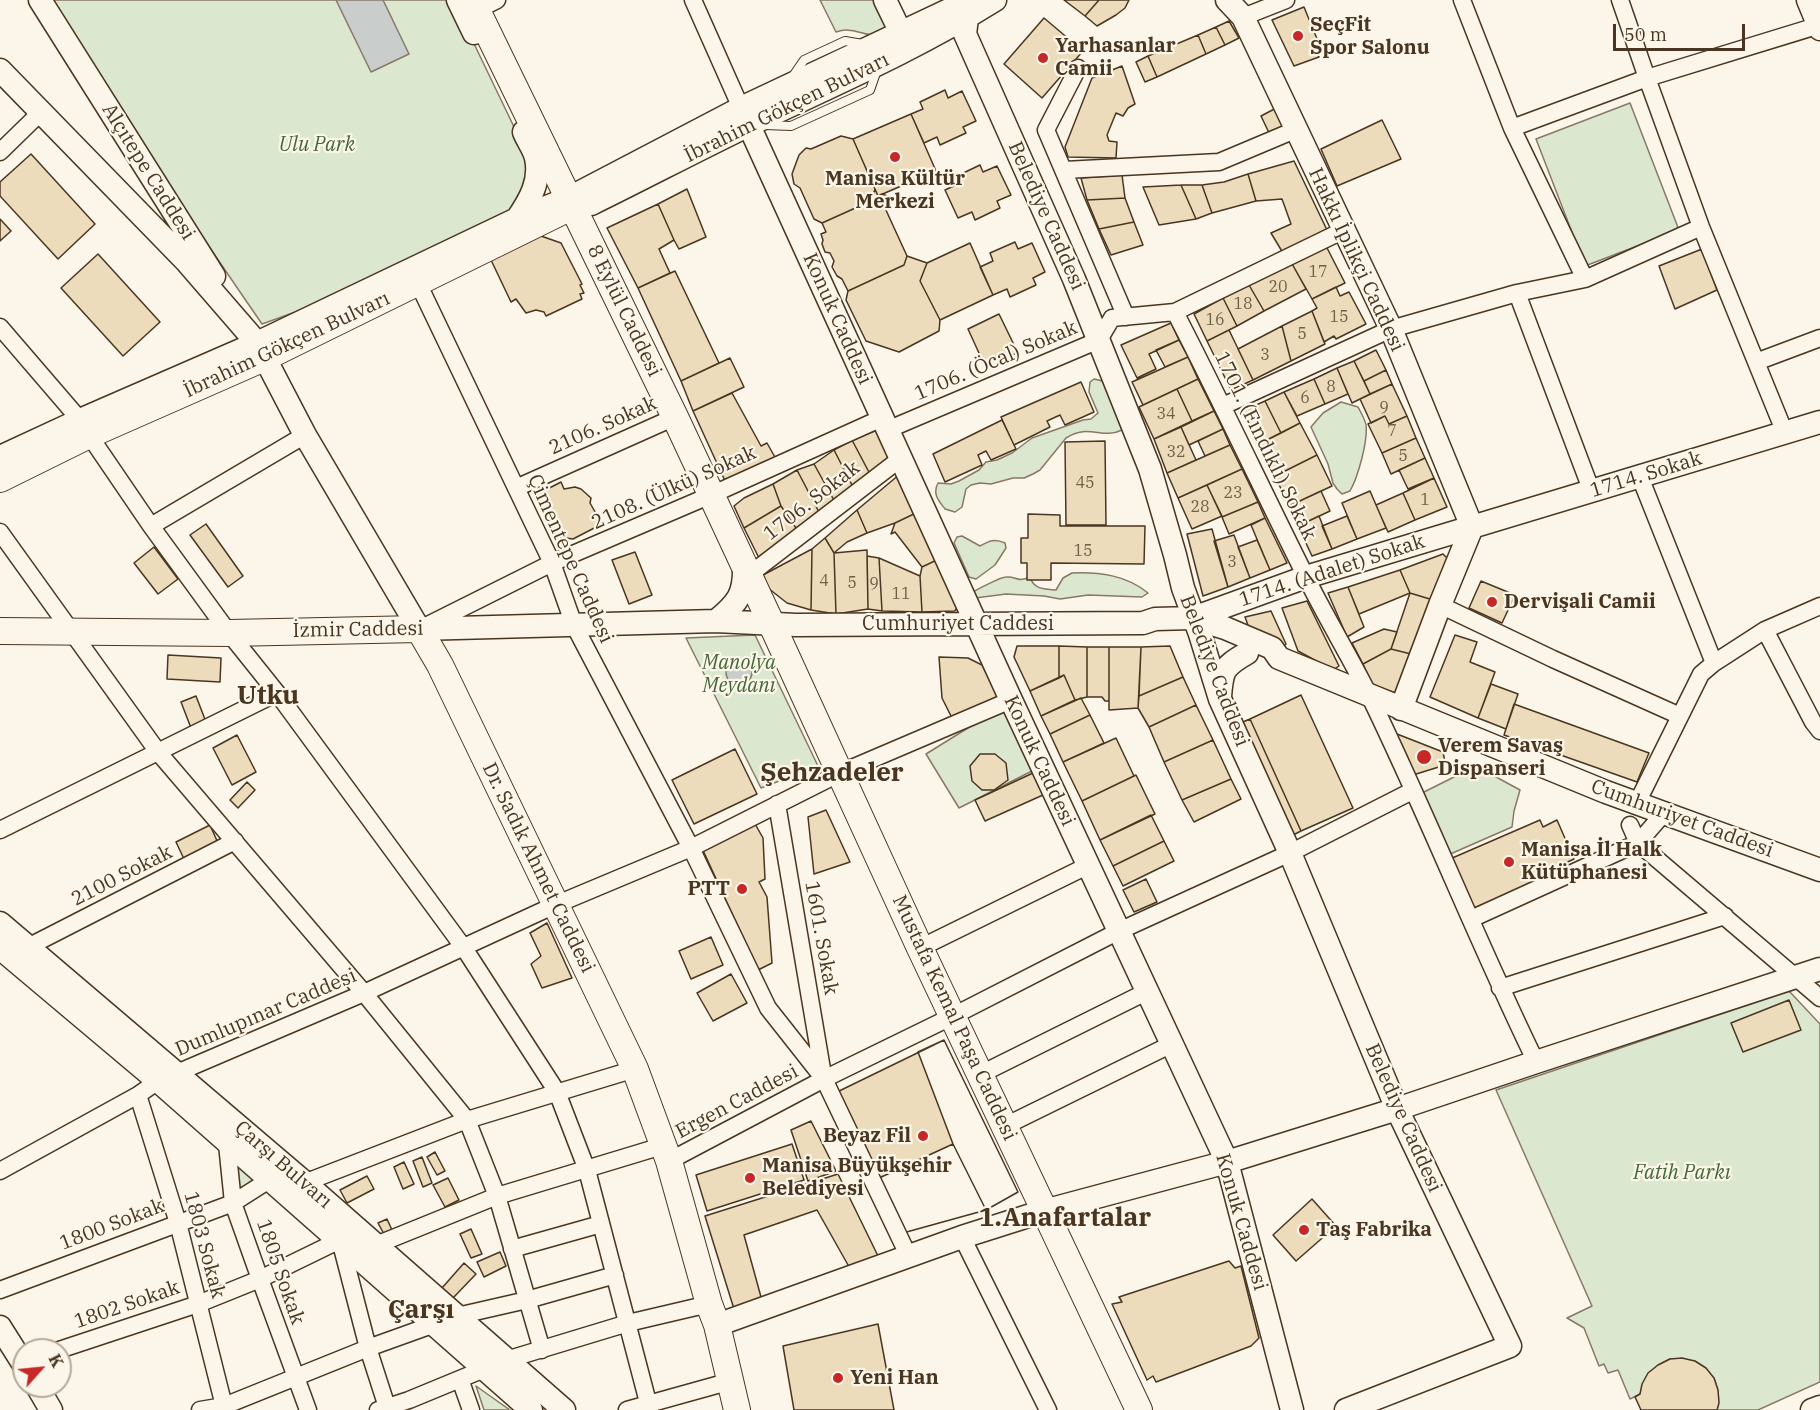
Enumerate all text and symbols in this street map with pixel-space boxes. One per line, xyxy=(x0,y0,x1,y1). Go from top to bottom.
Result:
scale bar xyxy=(1616,12,1748,50)
place label: SeçFit Spor Salonu xyxy=(1310,13,1430,60)
text: 50 m xyxy=(1624,23,1667,46)
marker: SeçFit Spor Salonu xyxy=(1291,29,1305,43)
place label: Yarhasanlar Camii xyxy=(1055,34,1175,81)
street label: İbrahim Gökçen Bulvarı xyxy=(681,48,893,168)
marker: Yarhasanlar Camii xyxy=(1036,51,1050,65)
street label: Alçıtepe Caddesi xyxy=(96,99,200,245)
park label: Ulu Park xyxy=(279,133,355,157)
street label: Belediye Caddesi xyxy=(1002,138,1090,294)
marker: Manisa Kültür Merkezi xyxy=(888,150,902,164)
street label: Hakkı İplikçi Caddesi xyxy=(1303,164,1409,356)
place label: Manisa Kültür Merkezi xyxy=(825,167,965,214)
street label: 8 Eylül Caddesi xyxy=(582,241,666,381)
street label: Konuk Caddesi xyxy=(797,250,877,388)
house number: 17 xyxy=(1308,262,1328,282)
house number: 20 xyxy=(1268,277,1288,297)
street label: İbrahim Gökçen Bulvarı xyxy=(180,287,394,403)
house number: 18 xyxy=(1233,294,1253,314)
house number: 15 xyxy=(1329,307,1349,327)
house number: 16 xyxy=(1205,310,1225,330)
street label: 1706. (Öcal) Sokak xyxy=(911,316,1081,406)
house number: 5 xyxy=(1297,324,1307,344)
house number: 3 xyxy=(1260,345,1270,365)
street label: 1701. (Fındıklı) Sokak xyxy=(1209,348,1321,544)
house number: 8 xyxy=(1326,377,1336,397)
house number: 6 xyxy=(1300,388,1310,408)
street label: 2106. Sokak xyxy=(545,392,661,460)
house number: 9 xyxy=(1379,398,1389,418)
house number: 34 xyxy=(1156,404,1176,424)
house number: 7 xyxy=(1387,421,1397,441)
street label: 2108. (Ülkü) Sokak xyxy=(588,441,760,535)
house number: 32 xyxy=(1166,442,1186,462)
house number: 5 xyxy=(1398,446,1408,466)
street label: 1714. Sokak xyxy=(1587,447,1705,503)
street label: 1706. Sokak xyxy=(759,456,865,546)
street label: Çimentepe Caddesi xyxy=(522,471,618,647)
house number: 45 xyxy=(1075,473,1095,493)
house number: 23 xyxy=(1223,483,1243,503)
house number: 1 xyxy=(1420,490,1430,510)
house number: 28 xyxy=(1190,497,1210,517)
street label: 1714. (Adalet) Sokak xyxy=(1236,530,1428,612)
house number: 15 xyxy=(1073,541,1093,561)
house number: 3 xyxy=(1227,552,1237,572)
house number: 4 xyxy=(819,571,829,591)
house number: 5 xyxy=(847,573,857,593)
house number: 9 xyxy=(869,574,879,594)
house number: 11 xyxy=(891,584,911,604)
place label: Dervişali Camii xyxy=(1504,590,1656,614)
street label: Belediye Caddesi xyxy=(1174,592,1254,750)
marker: Dervişali Camii xyxy=(1485,595,1499,609)
street label: Cumhuriyet Caddesi xyxy=(862,612,1054,636)
street label: İzmir Caddesi xyxy=(292,617,424,643)
park label: Manolya Meydanı xyxy=(702,651,776,698)
district label: Utku xyxy=(237,680,299,712)
street label: Konuk Caddesi xyxy=(998,692,1080,830)
place label: Verem Savaş Dispanseri xyxy=(1438,734,1563,781)
marker: Verem Savaş Dispanseri xyxy=(1415,748,1433,766)
district label: Şehzadeler xyxy=(760,757,904,789)
street label: Dr. Sadık Ahmet Caddesi xyxy=(477,759,599,977)
street label: Cumhuriyet Caddesi xyxy=(1588,775,1776,863)
place label: Manisa İl Halk Kütüphanesi xyxy=(1521,838,1662,885)
street label: 2100 Sokak xyxy=(68,840,176,912)
marker: Manisa İl Halk Kütüphanesi xyxy=(1502,855,1516,869)
place label: PTT xyxy=(687,877,730,901)
street label: 1601. Sokak xyxy=(799,879,843,997)
marker: PTT xyxy=(735,882,749,896)
street label: Mustafa Kemal Paşa Caddesi xyxy=(887,892,1021,1144)
street label: Dumlupınar Caddesi xyxy=(172,964,360,1062)
street label: Belediye Caddesi xyxy=(1359,1040,1447,1196)
street label: Ergen Caddesi xyxy=(672,1060,802,1144)
street label: Çarşı Bulvarı xyxy=(229,1116,337,1214)
place label: Beyaz Fil xyxy=(823,1124,911,1148)
marker: Beyaz Fil xyxy=(916,1129,930,1143)
street label: Konuk Caddesi xyxy=(1210,1151,1272,1293)
place label: Manisa Büyükşehir Belediyesi xyxy=(762,1154,952,1201)
park label: Fatih Parkı xyxy=(1633,1161,1731,1185)
marker: Manisa Büyükşehir Belediyesi xyxy=(743,1171,757,1185)
street label: 1803 Sokak xyxy=(178,1189,230,1301)
street label: 1800 Sokak xyxy=(56,1194,168,1256)
district label: 1.Anafartalar xyxy=(979,1202,1151,1234)
street label: 1805 Sokak xyxy=(251,1216,309,1328)
place label: Taş Fabrika xyxy=(1316,1218,1432,1242)
marker: Taş Fabrika xyxy=(1297,1223,1311,1237)
street label: 1802 Sokak xyxy=(71,1276,183,1334)
district label: Çarşı xyxy=(388,1294,454,1326)
north arrow xyxy=(12,1338,72,1398)
text: K xyxy=(45,1351,68,1371)
place label: Yeni Han xyxy=(850,1366,939,1390)
marker: Yeni Han xyxy=(831,1371,845,1385)

